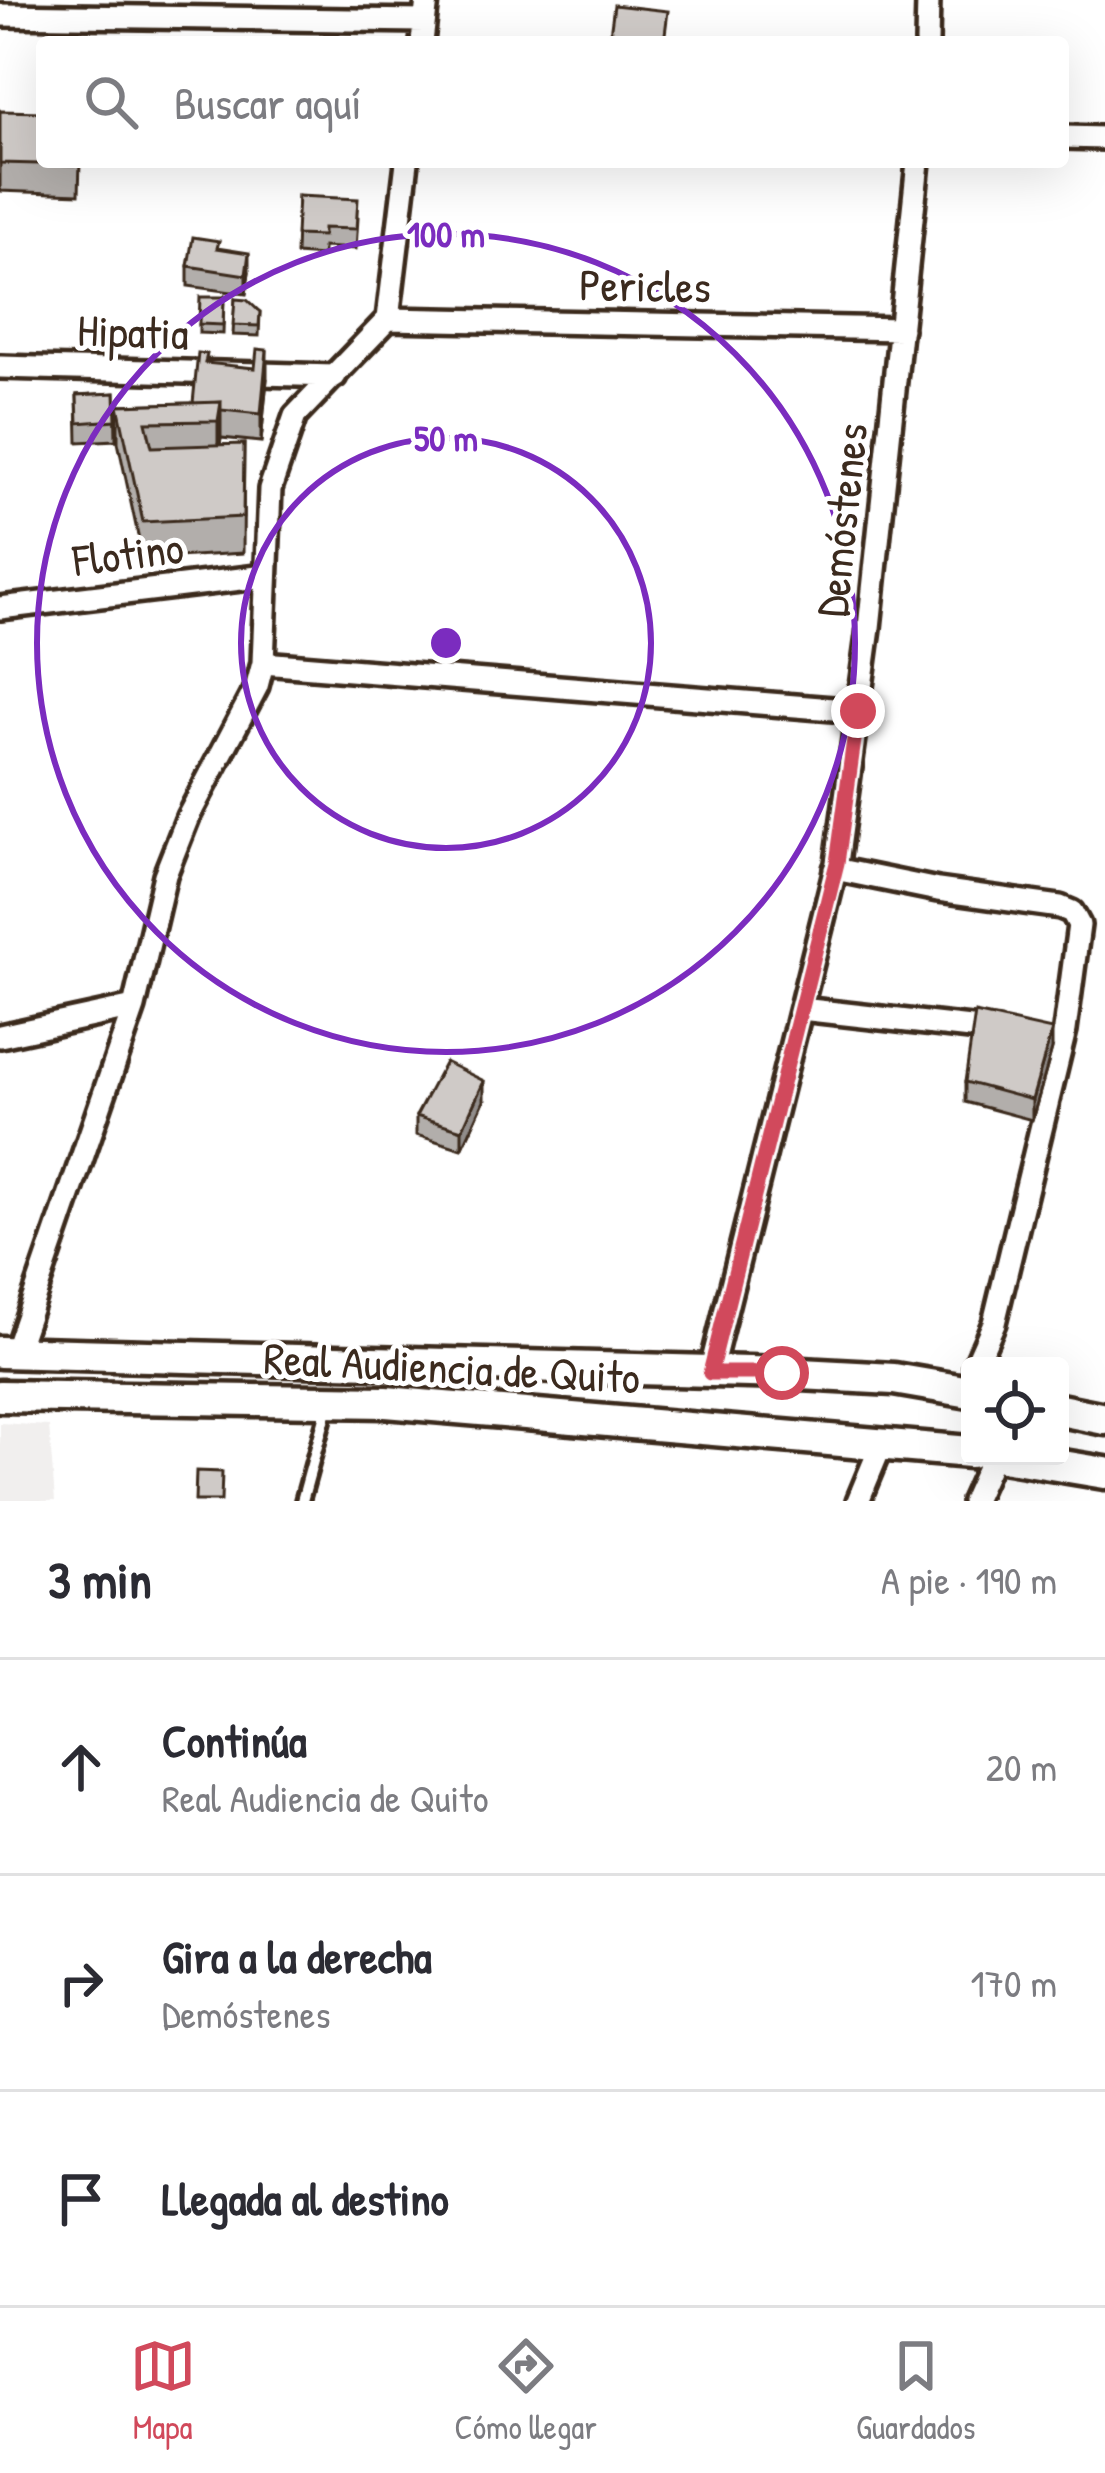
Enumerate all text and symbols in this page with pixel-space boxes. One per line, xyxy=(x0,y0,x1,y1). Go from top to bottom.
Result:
search box xyxy=(36,36,1069,168)
icon: search xyxy=(78,69,144,135)
text: Buscar aquí xyxy=(174,72,361,133)
text: 100 m xyxy=(407,209,485,258)
street label: Pericles xyxy=(579,253,711,317)
street label: Hipatia xyxy=(76,299,190,363)
text: 50 m xyxy=(414,413,478,462)
street label: Demóstenes xyxy=(801,420,881,620)
street label: Flotino xyxy=(68,516,187,590)
centre of rings xyxy=(425,622,467,664)
route end xyxy=(831,684,885,738)
street label: Real Audiencia de Quito xyxy=(262,1327,642,1407)
route start xyxy=(755,1346,809,1400)
map controls xyxy=(961,1357,1069,1465)
button: locate xyxy=(961,1357,1069,1465)
text: 3 min xyxy=(48,1545,152,1614)
text: A pie · 190 m xyxy=(881,1553,1057,1606)
text: Continúa xyxy=(162,1710,307,1771)
icon: ahead xyxy=(48,1734,114,1800)
text: 20 m xyxy=(986,1740,1057,1793)
text: Real Audiencia de Quito xyxy=(162,1771,488,1824)
text: Gira a la derecha xyxy=(162,1926,432,1987)
icon: right xyxy=(48,1950,114,2016)
text: 170 m xyxy=(971,1956,1057,2009)
text: Demóstenes xyxy=(162,1987,330,2040)
icon: arrive xyxy=(48,2166,114,2232)
text: Llegada al destino xyxy=(162,2168,449,2229)
tab: Mapa xyxy=(130,2333,196,2449)
tab: Cómo llegar xyxy=(455,2333,597,2449)
tab: Guardados xyxy=(856,2333,975,2449)

